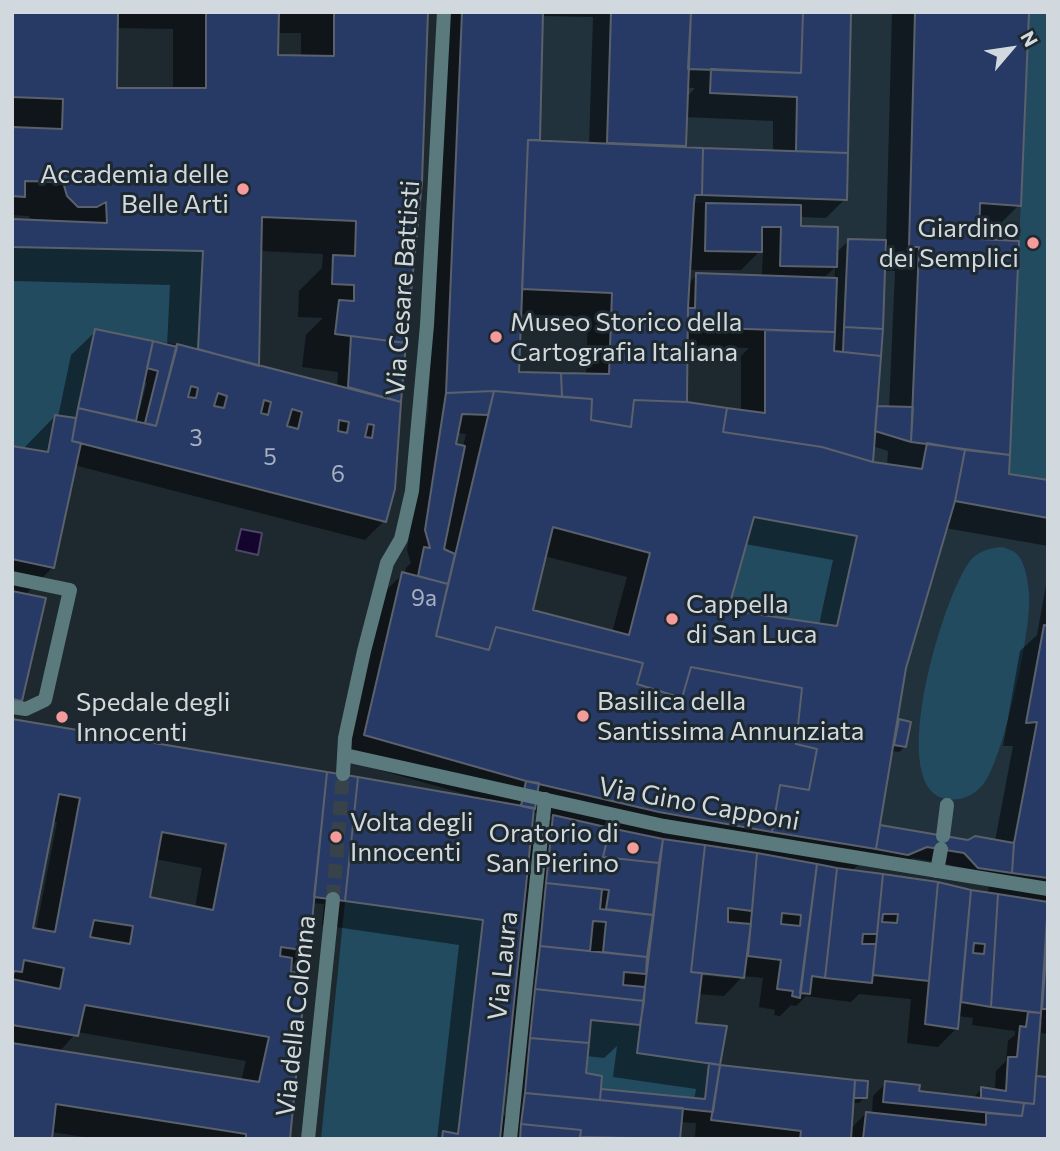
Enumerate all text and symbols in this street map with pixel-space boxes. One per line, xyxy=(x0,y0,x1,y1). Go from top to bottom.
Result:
north arrow xyxy=(976,14,1046,84)
text: N xyxy=(1016,27,1043,50)
place label: Accademia delle Belle Arti xyxy=(40,158,229,220)
street label: Via Cesare Battisti xyxy=(380,179,426,397)
marker: Accademia delle Belle Arti xyxy=(235,181,251,197)
place label: Giardino dei Semplici xyxy=(879,212,1019,274)
marker: Giardino dei Semplici xyxy=(1025,235,1041,251)
place label: Museo Storico della Cartografia Italiana xyxy=(510,306,742,368)
marker: Museo Storico della Cartografia Italiana xyxy=(488,329,504,345)
house number: 3 xyxy=(189,424,203,452)
house number: 5 xyxy=(263,443,277,471)
house number: 6 xyxy=(331,460,345,488)
house number: 9a xyxy=(411,584,437,612)
place label: Cappella di San Luca xyxy=(686,588,817,650)
marker: Cappella di San Luca xyxy=(664,611,680,627)
place label: Basilica della Santissima Annunziata xyxy=(597,685,864,746)
place label: Spedale degli Innocenti xyxy=(76,686,230,748)
marker: Basilica della Santissima Annunziata xyxy=(575,708,591,724)
marker: Spedale degli Innocenti xyxy=(54,709,70,725)
street label: Via Gino Capponi xyxy=(596,771,802,837)
place label: Volta degli Innocenti xyxy=(350,806,474,868)
place label: Oratorio di San Pierino xyxy=(486,817,619,878)
marker: Volta degli Innocenti xyxy=(328,829,344,845)
marker: Oratorio di San Pierino xyxy=(625,840,641,856)
street label: Via Laura xyxy=(482,910,524,1022)
street label: Via della Colonna xyxy=(270,914,322,1118)

